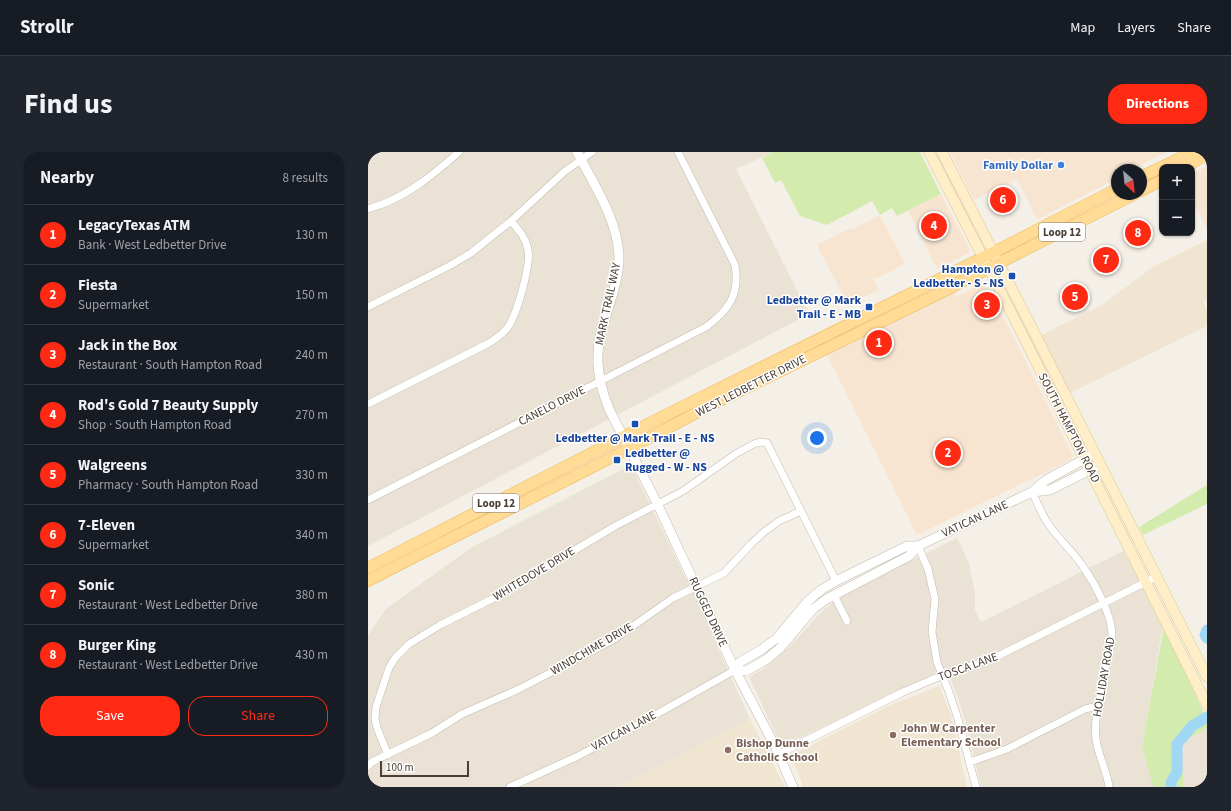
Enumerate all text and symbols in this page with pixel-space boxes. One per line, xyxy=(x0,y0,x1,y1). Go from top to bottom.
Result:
text: Strollr xyxy=(20,14,74,41)
text: Map xyxy=(1070,18,1095,38)
text: Layers xyxy=(1117,18,1155,38)
text: Share xyxy=(1177,18,1211,38)
text: Find us xyxy=(24,84,112,124)
button: Directions xyxy=(1108,84,1207,124)
place label: Family Dollar xyxy=(983,157,1053,174)
marker: Family Dollar xyxy=(1056,160,1066,170)
north arrow xyxy=(1111,164,1147,200)
map controls xyxy=(1159,164,1195,236)
button: + xyxy=(1159,164,1195,200)
text: Nearby xyxy=(40,166,94,190)
text: 8 results xyxy=(283,169,328,187)
pin: 6 xyxy=(990,185,1016,215)
button: − xyxy=(1159,200,1195,236)
pin: 4 xyxy=(921,211,947,241)
text: LegacyTexas ATM xyxy=(78,215,190,236)
pin: 8 xyxy=(1125,218,1151,248)
road number: Loop 12 xyxy=(1039,223,1085,241)
text: 1 xyxy=(50,226,56,244)
text: 130 m xyxy=(295,226,328,244)
text: Bank · West Ledbetter Drive xyxy=(78,236,226,254)
pin: 7 xyxy=(1093,245,1119,275)
street label: MARK TRAIL WAY xyxy=(591,261,625,347)
place label: Hampton @ Ledbetter - S - NS xyxy=(913,261,1004,292)
marker: Hampton @ Ledbetter - S - NS xyxy=(1007,271,1017,281)
text: Fiesta xyxy=(78,275,117,296)
pin: 5 xyxy=(1062,282,1088,312)
text: 2 xyxy=(50,286,56,304)
text: 150 m xyxy=(295,286,328,304)
pin: 3 xyxy=(974,290,1000,320)
place label: Ledbetter @ Mark Trail - E - MB xyxy=(767,292,861,323)
text: Supermarket xyxy=(78,296,149,314)
marker: Ledbetter @ Mark Trail - E - MB xyxy=(864,302,874,312)
pin: 1 xyxy=(866,328,892,358)
text: Jack in the Box xyxy=(78,335,177,356)
text: 3 xyxy=(50,346,56,364)
text: 240 m xyxy=(295,346,328,364)
street label: WEST LEDBETTER DRIVE xyxy=(693,351,809,421)
text: Restaurant · South Hampton Road xyxy=(78,356,262,374)
street label: SOUTH HAMPTON ROAD xyxy=(1034,370,1104,486)
street label: CANELO DRIVE xyxy=(516,382,588,430)
text: Rod's Gold 7 Beauty Supply xyxy=(78,395,258,416)
text: 4 xyxy=(50,406,56,424)
text: 270 m xyxy=(295,406,328,424)
text: Shop · South Hampton Road xyxy=(78,416,232,434)
marker: Ledbetter @ Mark Trail - E - NS xyxy=(630,419,640,429)
your location xyxy=(807,428,827,448)
place label: Ledbetter @ Mark Trail - E - NS xyxy=(555,430,715,447)
pin: 2 xyxy=(935,438,961,468)
place label: Ledbetter @ Rugged - W - NS xyxy=(625,445,707,476)
text: Walgreens xyxy=(78,455,147,476)
marker: Ledbetter @ Rugged - W - NS xyxy=(612,455,622,465)
text: 5 xyxy=(50,466,56,484)
text: 330 m xyxy=(295,466,328,484)
text: Pharmacy · South Hampton Road xyxy=(78,476,258,494)
road number: Loop 12 xyxy=(473,494,519,512)
street label: VATICAN LANE xyxy=(939,496,1011,542)
text: 7-Eleven xyxy=(78,515,135,536)
text: 6 xyxy=(50,526,56,544)
text: 340 m xyxy=(295,526,328,544)
text: Supermarket xyxy=(78,536,149,554)
street label: WHITEDOVE DRIVE xyxy=(490,543,578,605)
street label: RUGGED DRIVE xyxy=(684,574,732,650)
text: Sonic xyxy=(78,575,114,596)
text: 7 xyxy=(50,586,56,604)
text: 380 m xyxy=(295,586,328,604)
text: Restaurant · West Ledbetter Drive xyxy=(78,596,258,614)
street label: WINDCHIME DRIVE xyxy=(548,618,636,680)
text: Burger King xyxy=(78,635,156,656)
street label: HOLLIDAY ROAD xyxy=(1089,636,1119,718)
text: 8 xyxy=(50,646,56,664)
text: 430 m xyxy=(295,646,328,664)
street label: TOSCA LANE xyxy=(936,648,1000,686)
text: Restaurant · West Ledbetter Drive xyxy=(78,656,258,674)
button: Save xyxy=(40,696,180,736)
button: Share xyxy=(188,696,328,736)
street label: VATICAN LANE xyxy=(588,707,660,755)
place label: John W Carpenter Elementary School xyxy=(901,720,1001,751)
marker: John W Carpenter Elementary School xyxy=(888,730,898,740)
place label: Bishop Dunne Catholic School xyxy=(736,735,818,766)
marker: Bishop Dunne Catholic School xyxy=(723,745,733,755)
scale bar xyxy=(380,759,469,778)
text: 100 m xyxy=(386,760,414,775)

